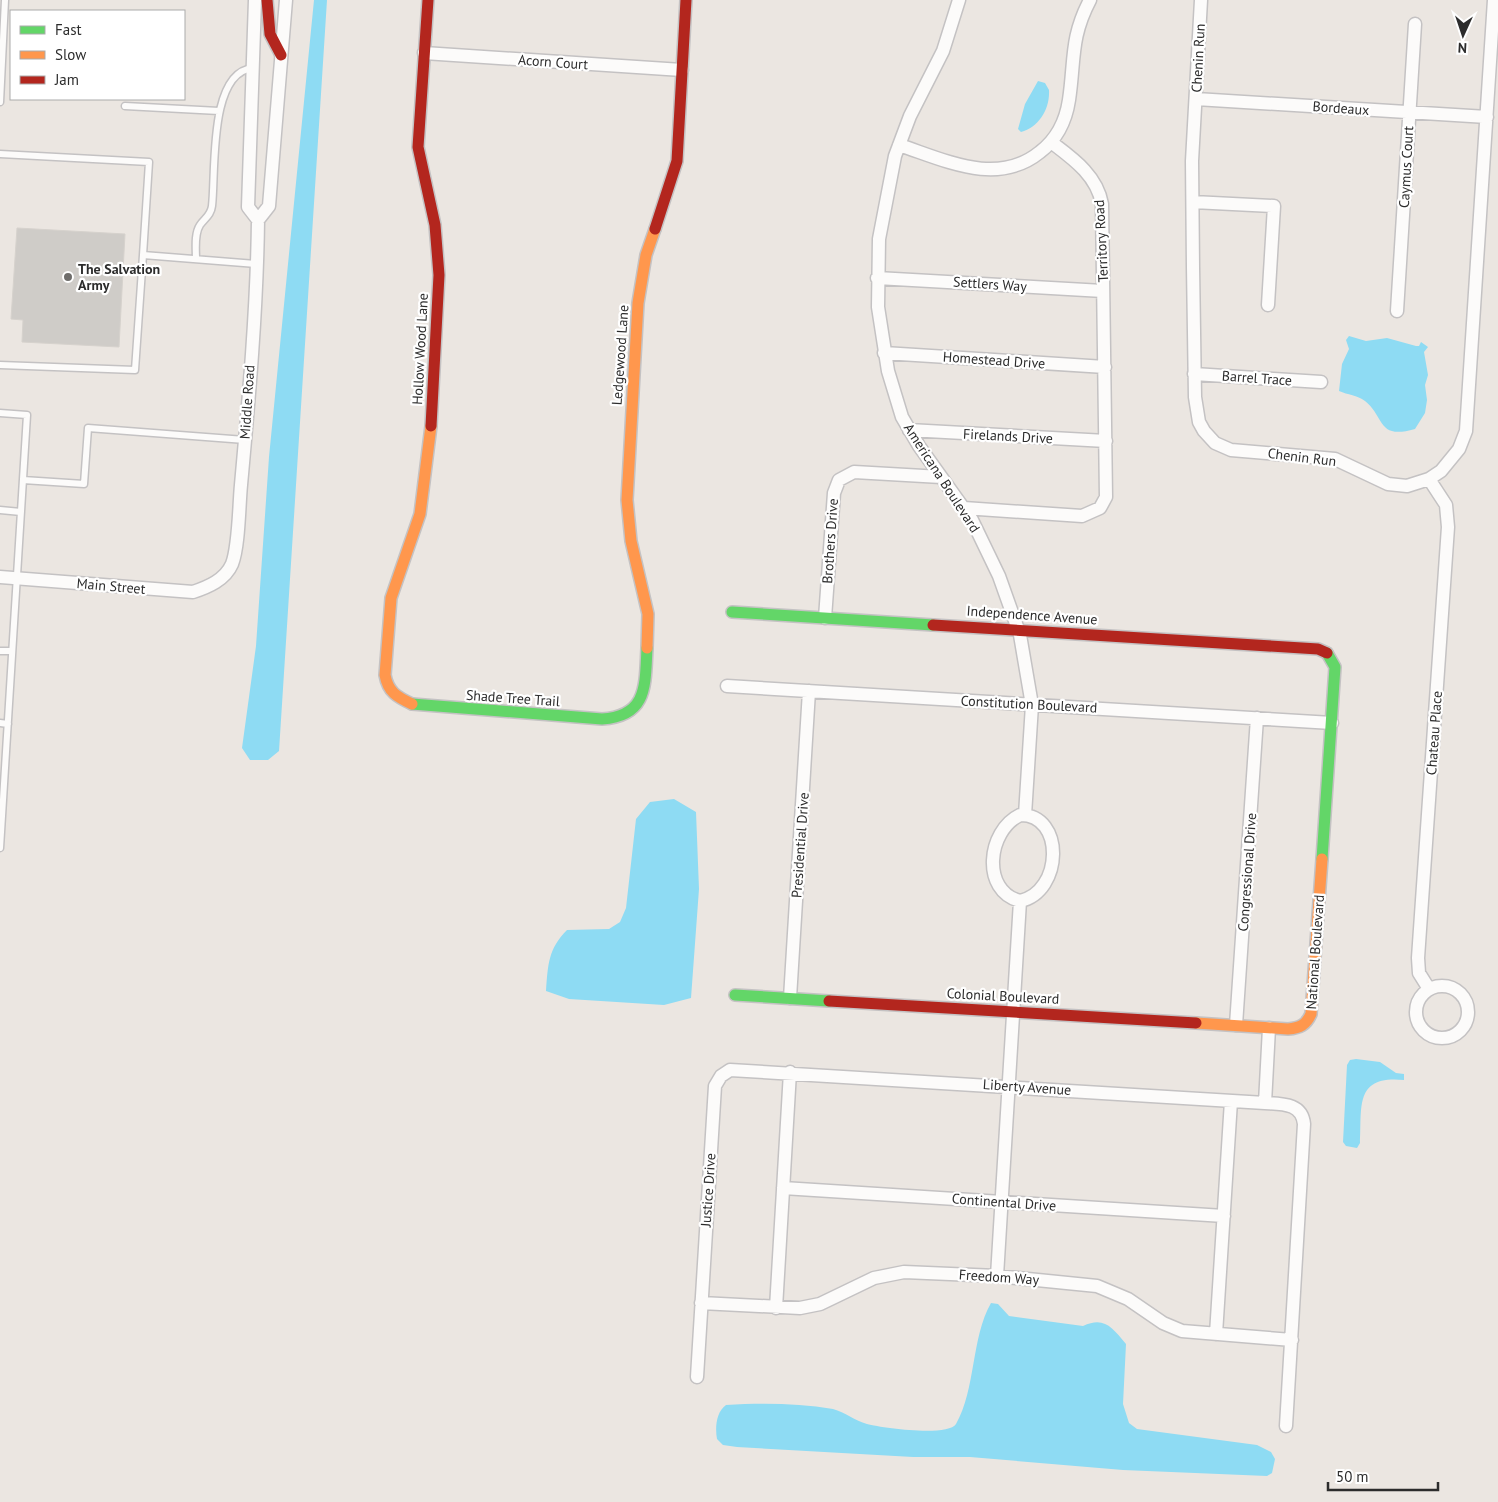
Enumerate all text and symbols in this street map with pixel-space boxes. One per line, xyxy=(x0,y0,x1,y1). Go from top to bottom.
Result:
legend xyxy=(10,10,185,100)
north arrow xyxy=(1438,10,1488,60)
text: Fast xyxy=(55,20,82,39)
street label: Chenin Run xyxy=(1187,23,1209,93)
text: N xyxy=(1457,39,1467,57)
text: Slow xyxy=(55,45,86,64)
street label: Acorn Court xyxy=(517,51,589,73)
text: Jam xyxy=(54,70,79,89)
street label: Bordeaux xyxy=(1312,97,1370,119)
street label: Caymus Court xyxy=(1395,125,1417,209)
street label: Territory Road xyxy=(1090,199,1112,283)
place label: The Salvation Army xyxy=(78,260,160,294)
marker: The Salvation Army xyxy=(62,271,74,283)
street label: Settlers Way xyxy=(953,272,1028,296)
street label: Hollow Wood Lane xyxy=(408,293,432,405)
street label: Ledgewood Lane xyxy=(608,304,632,406)
street label: Homestead Drive xyxy=(942,347,1046,373)
street label: Middle Road xyxy=(235,364,259,440)
street label: Barrel Trace xyxy=(1221,367,1293,389)
street label: Americana Boulevard xyxy=(900,420,984,536)
street label: Firelands Drive xyxy=(963,425,1053,447)
street label: Chenin Run xyxy=(1267,444,1337,470)
street label: Brothers Drive xyxy=(818,498,842,584)
street label: Main Street xyxy=(76,574,146,598)
street label: Independence Avenue xyxy=(966,601,1098,629)
street label: Shade Tree Trail xyxy=(465,686,561,710)
street label: Chateau Place xyxy=(1422,690,1446,776)
street label: Constitution Boulevard xyxy=(960,691,1098,717)
street label: Presidential Drive xyxy=(787,792,813,898)
street label: Congressional Drive xyxy=(1234,812,1260,932)
street label: National Boulevard xyxy=(1302,894,1328,1010)
street label: Colonial Boulevard xyxy=(946,984,1060,1008)
street label: Liberty Avenue xyxy=(982,1075,1072,1099)
street label: Justice Drive xyxy=(696,1152,720,1229)
street label: Continental Drive xyxy=(951,1189,1057,1215)
street label: Freedom Way xyxy=(958,1265,1040,1289)
scale bar xyxy=(1328,1460,1438,1492)
text: 50 m xyxy=(1336,1467,1369,1486)

